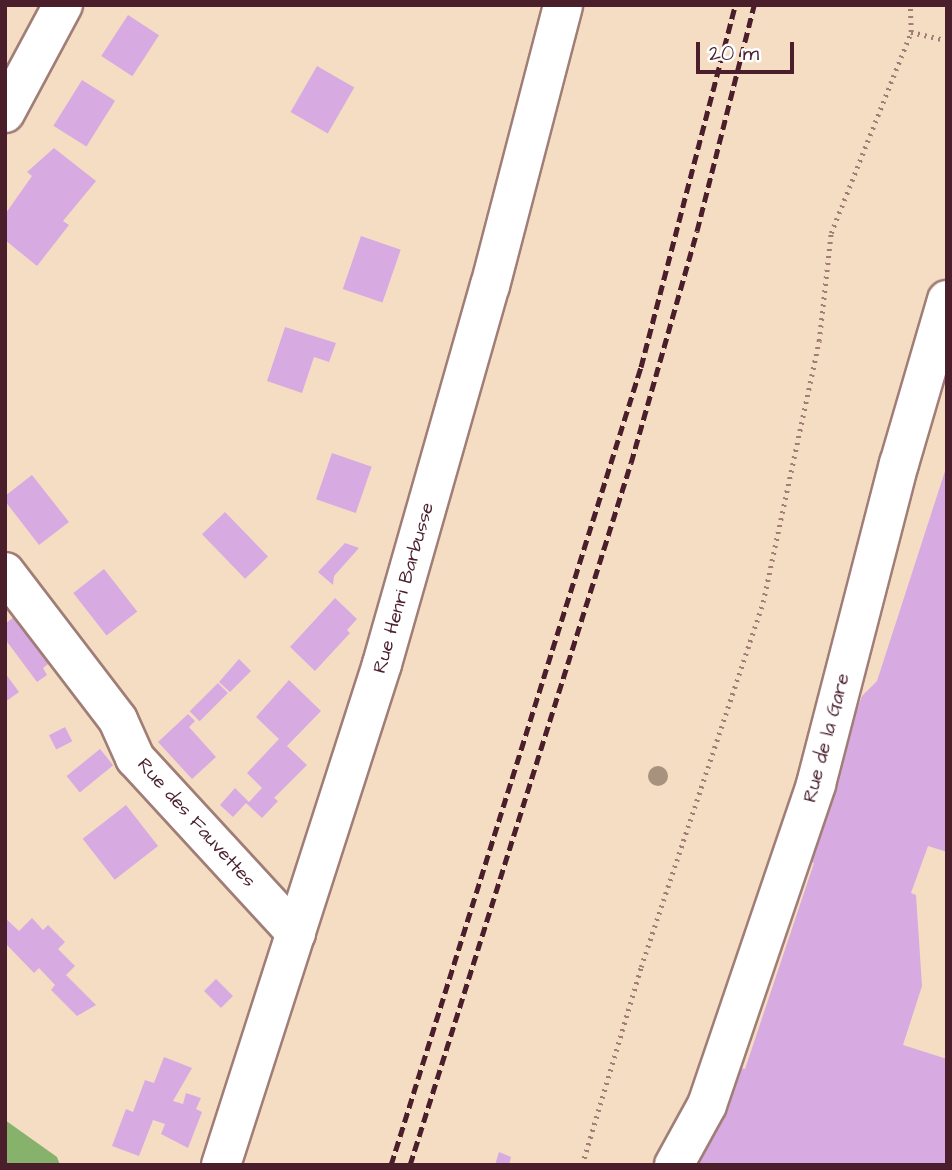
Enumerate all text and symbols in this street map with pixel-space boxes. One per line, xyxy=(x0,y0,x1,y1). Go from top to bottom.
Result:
scale bar xyxy=(700,28,798,72)
text: 20 m xyxy=(709,39,759,68)
street label: Rue Henri Barbusse xyxy=(369,500,439,676)
street label: Rue de la Gare xyxy=(799,671,855,805)
street label: Rue des Fauvettes xyxy=(132,754,260,892)

